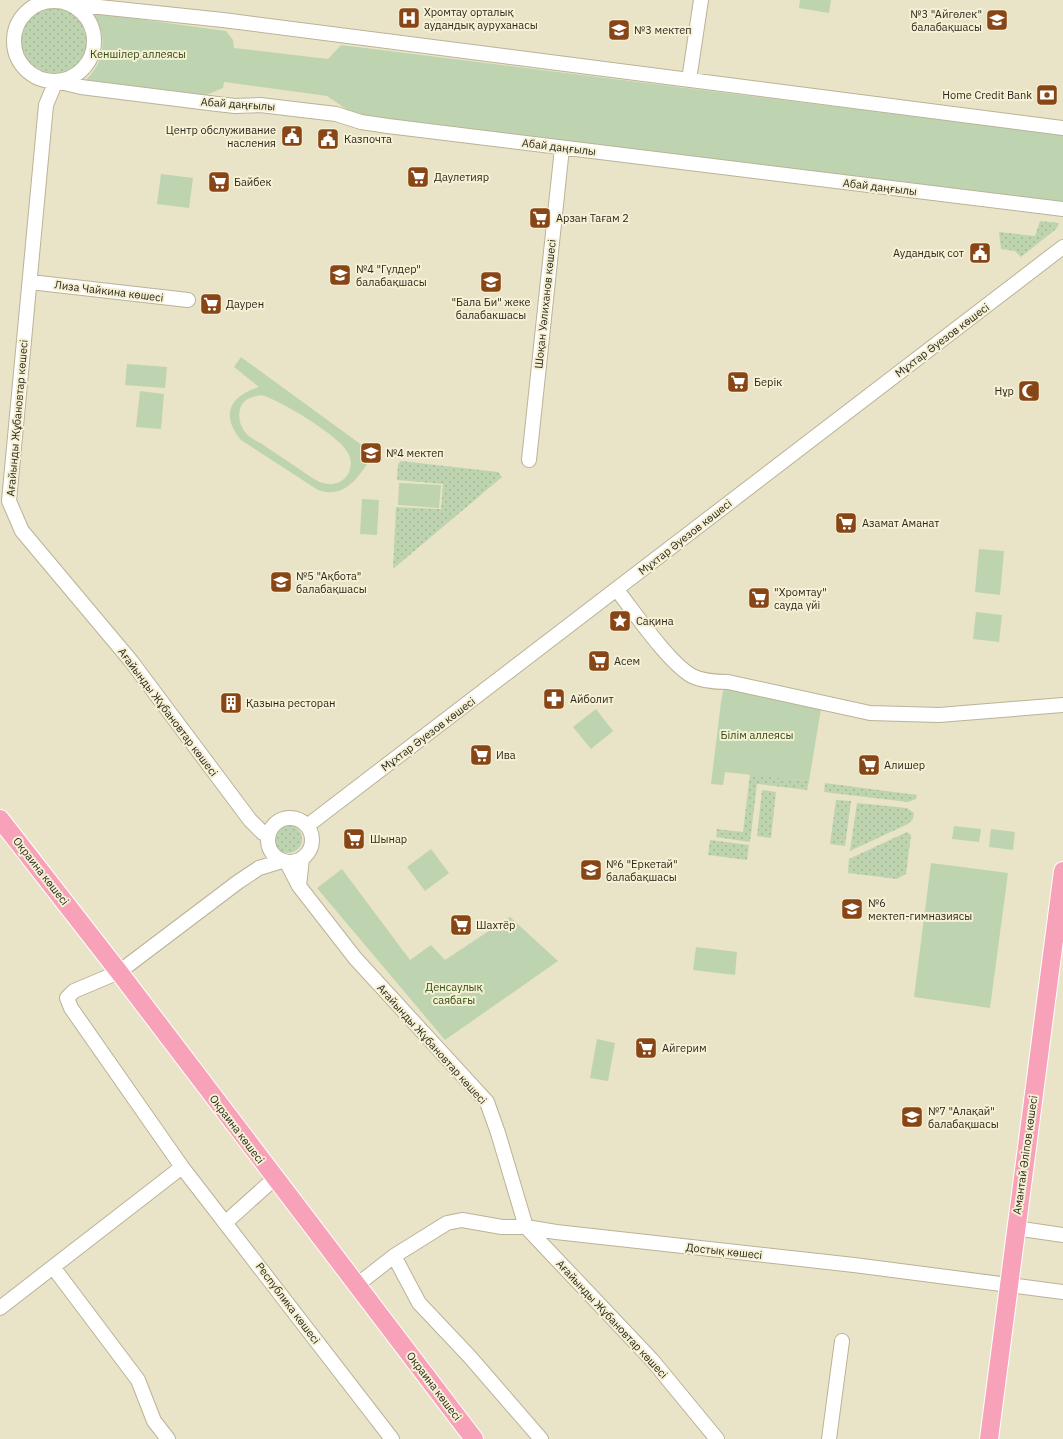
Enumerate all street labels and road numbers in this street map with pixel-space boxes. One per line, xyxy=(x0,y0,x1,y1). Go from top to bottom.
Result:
street label: Абай даңғылы xyxy=(200,94,276,114)
street label: Абай даңғылы xyxy=(521,136,597,158)
street label: Абай даңғылы xyxy=(842,176,918,198)
street label: Шоқан Уәлиханов көшесі xyxy=(531,239,559,369)
street label: Лиза Чайкина көшесі xyxy=(54,277,164,305)
street label: Мұхтар Әуезов көшесі xyxy=(892,300,992,380)
street label: Ағайынды Жұбановтар көшесі xyxy=(3,339,31,497)
street label: Мұхтар Әуезов көшесі xyxy=(636,496,734,578)
street label: Ағайынды Жұбановтар көшесі xyxy=(115,645,221,779)
street label: Мұхтар Әуезов көшесі xyxy=(378,694,478,774)
street label: Окраина көшесі xyxy=(10,834,72,908)
street label: Ағайынды Жұбановтар көшесі xyxy=(374,981,490,1107)
street label: Окраина көшесі xyxy=(207,1092,267,1166)
street label: Амантай Әліпов көшесі xyxy=(1010,1095,1040,1215)
street label: Достық көшесі xyxy=(685,1240,763,1262)
street label: Ағайынды Жұбановтар көшесі xyxy=(553,1257,671,1381)
street label: Республика көшесі xyxy=(253,1260,323,1346)
street label: Окраина көшесі xyxy=(404,1349,464,1423)

